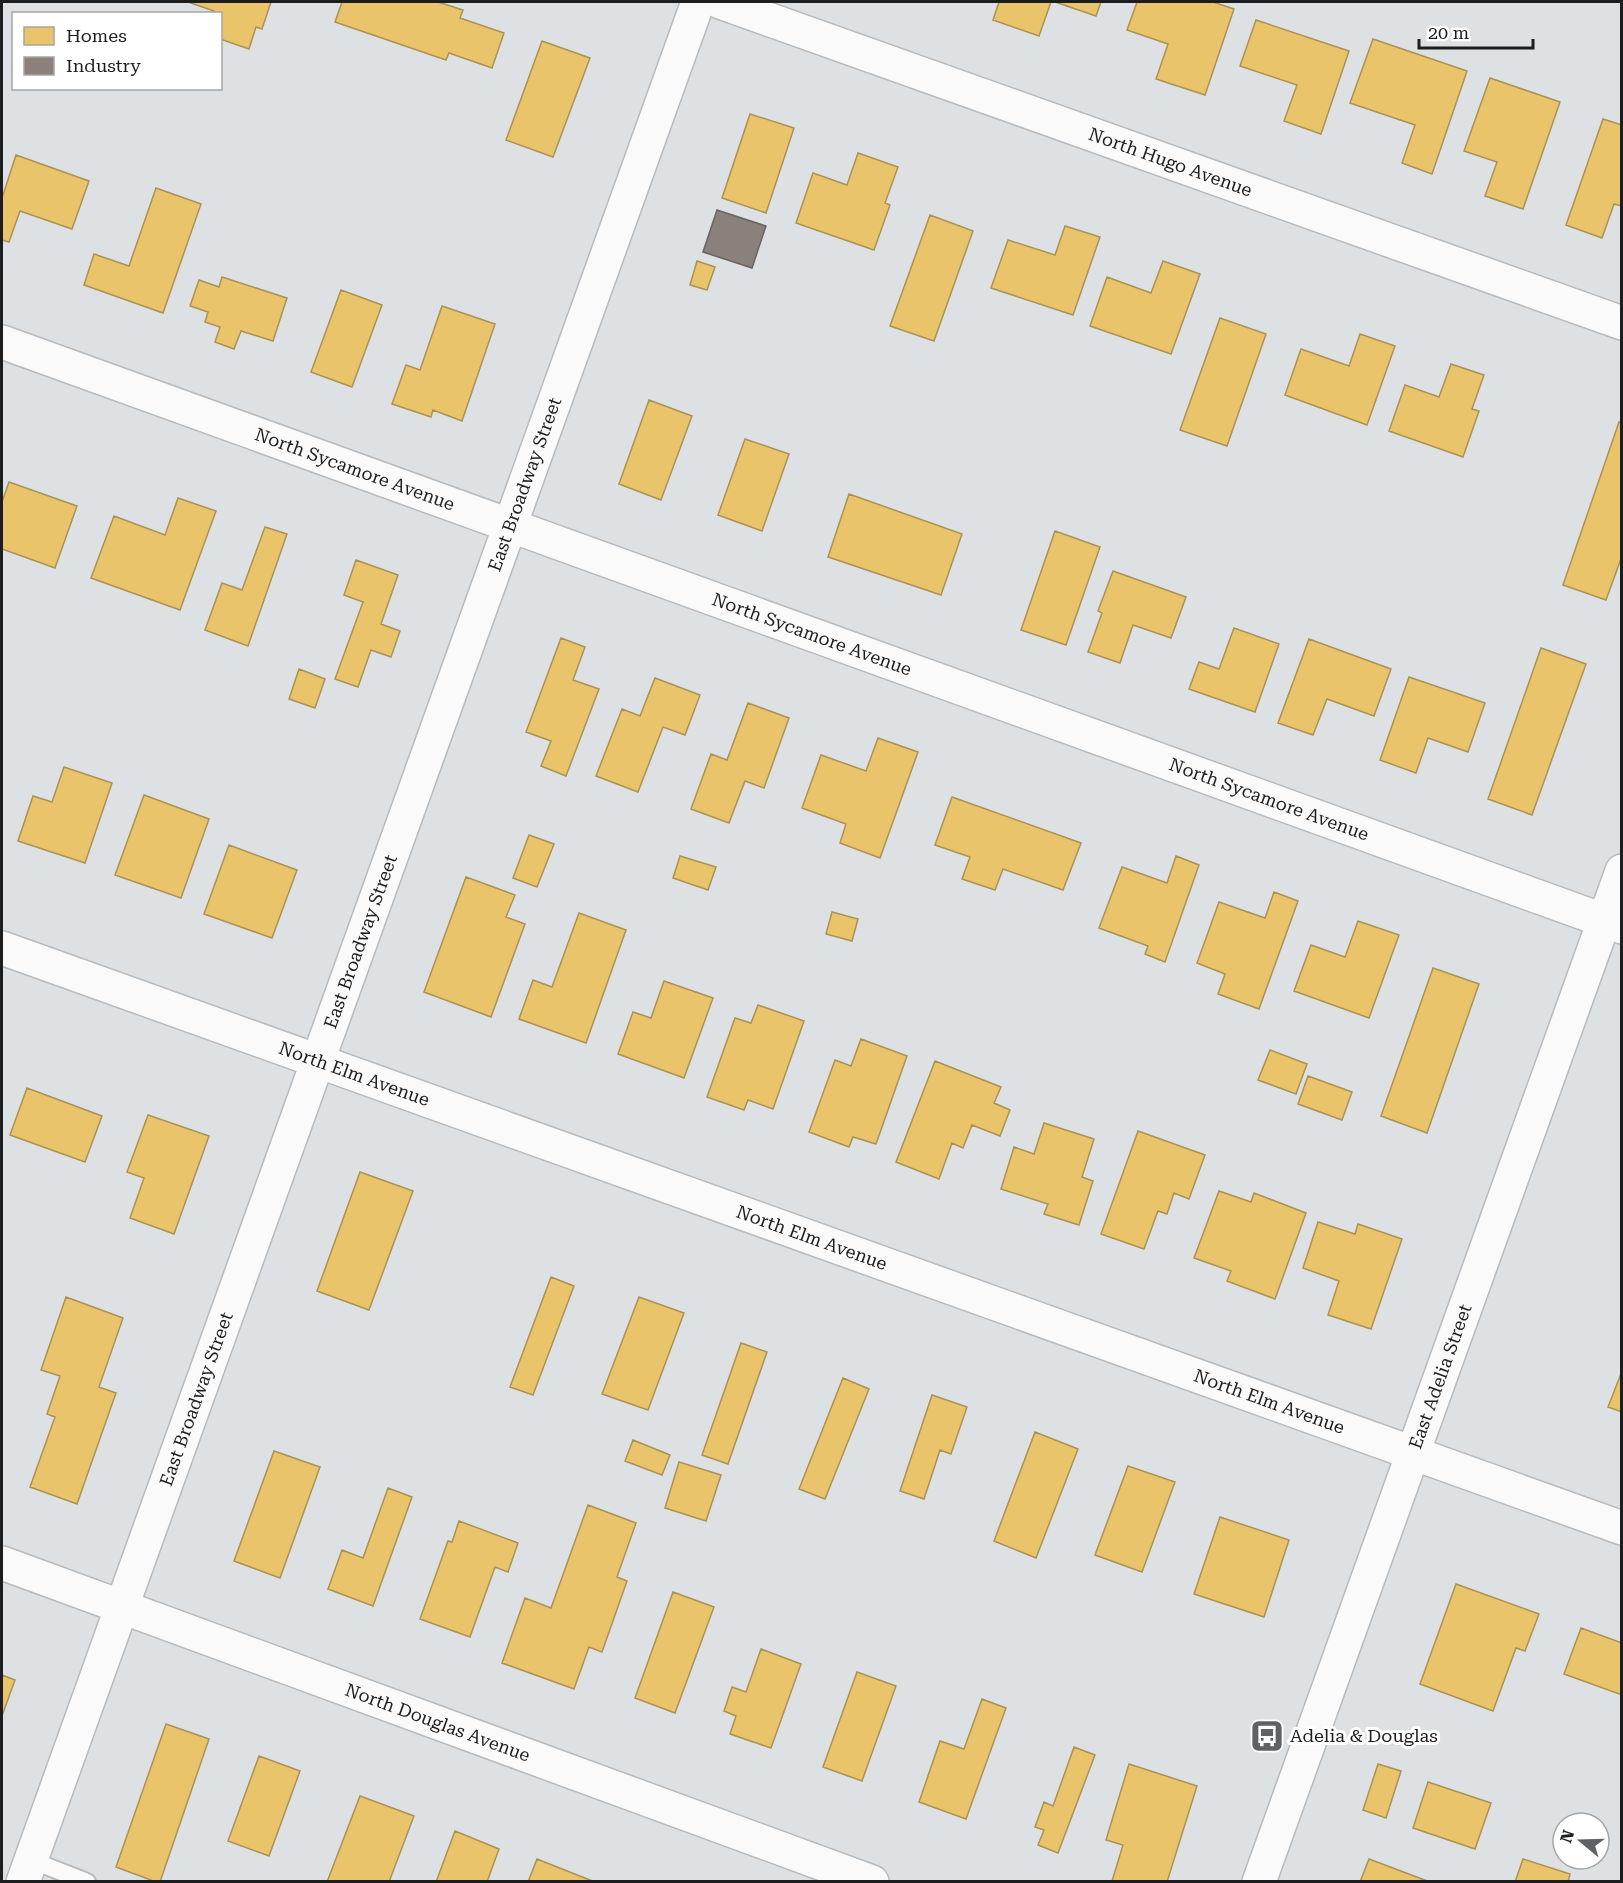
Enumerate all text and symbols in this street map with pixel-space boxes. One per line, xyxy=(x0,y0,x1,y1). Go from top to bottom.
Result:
legend xyxy=(12,12,222,90)
scale bar xyxy=(1419,12,1533,50)
text: 20 m xyxy=(1428,22,1469,43)
text: Homes xyxy=(66,25,127,46)
text: Industry xyxy=(66,55,141,76)
street label: North Hugo Avenue xyxy=(1086,123,1255,201)
street label: East Broadway Street xyxy=(483,394,565,574)
street label: North Sycamore Avenue xyxy=(252,423,458,515)
street label: North Sycamore Avenue xyxy=(709,588,915,680)
street label: North Sycamore Avenue xyxy=(1166,753,1372,845)
street label: East Broadway Street xyxy=(319,852,401,1031)
street label: North Elm Avenue xyxy=(276,1037,433,1110)
street label: North Elm Avenue xyxy=(734,1201,890,1274)
street label: East Adelia Street xyxy=(1404,1301,1476,1452)
street label: East Broadway Street xyxy=(155,1309,237,1489)
street label: North Elm Avenue xyxy=(1191,1365,1348,1438)
street label: North Douglas Avenue xyxy=(342,1679,533,1766)
bus stop icon: Adelia & Douglas xyxy=(1249,1718,1285,1754)
place label: Adelia & Douglas xyxy=(1290,1725,1438,1746)
north arrow xyxy=(1551,1811,1611,1871)
text: N xyxy=(1556,1827,1578,1845)

